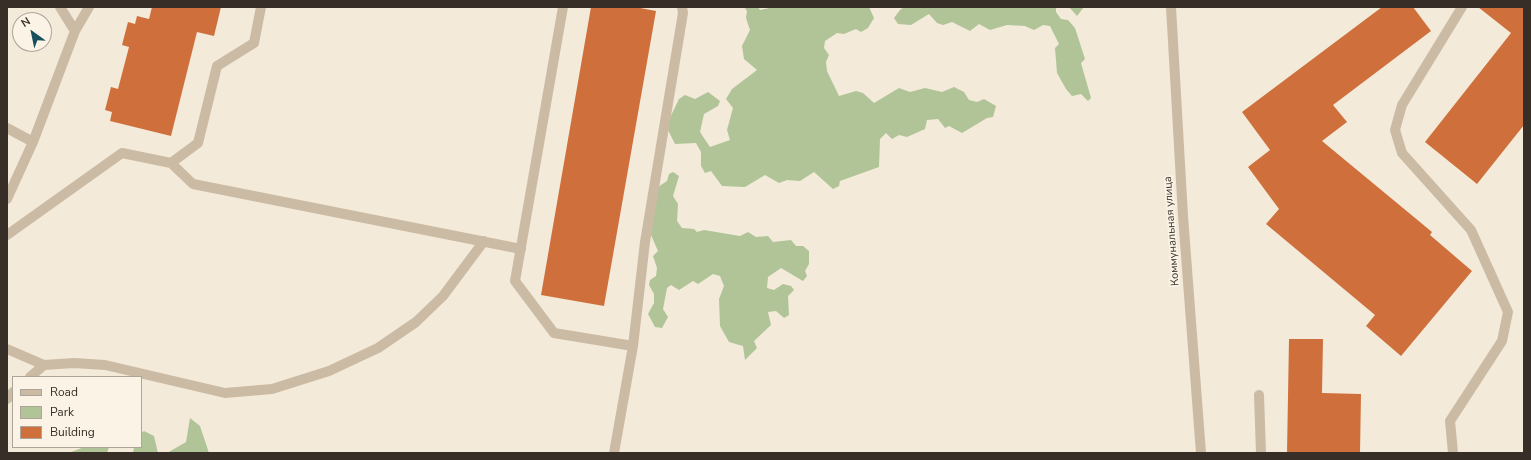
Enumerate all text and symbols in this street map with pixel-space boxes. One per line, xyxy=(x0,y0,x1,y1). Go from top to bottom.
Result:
north arrow xyxy=(12,12,52,52)
text: N xyxy=(18,14,33,31)
street label: Коммунальная улица xyxy=(1162,176,1182,286)
legend xyxy=(12,376,142,448)
text: Road xyxy=(50,384,78,400)
text: Park xyxy=(50,404,74,420)
text: Building xyxy=(50,424,95,440)

